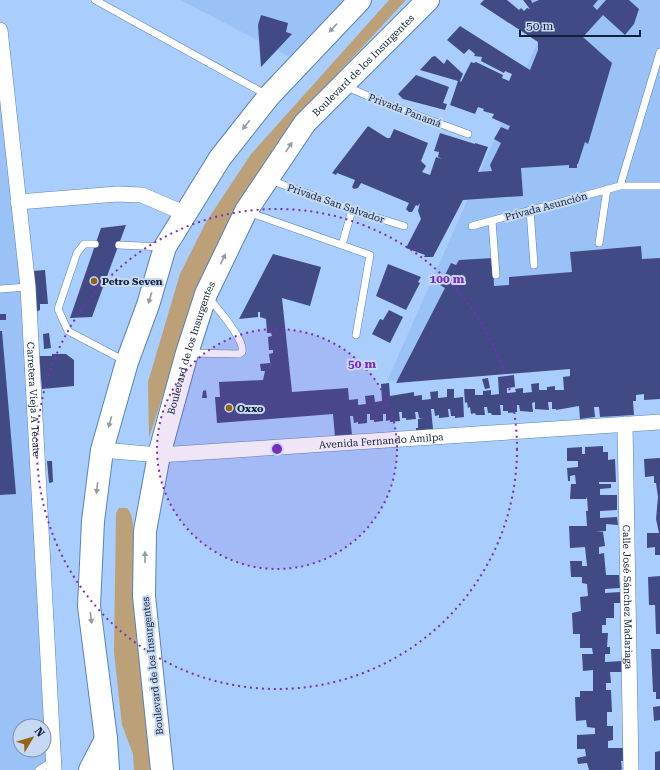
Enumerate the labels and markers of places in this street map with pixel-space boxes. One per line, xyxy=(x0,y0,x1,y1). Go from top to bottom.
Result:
marker: Petro Seven xyxy=(89,276,99,286)
place label: Petro Seven xyxy=(102,276,163,287)
marker: Oxxo xyxy=(224,403,234,413)
place label: Oxxo xyxy=(237,403,264,414)
centre of rings xyxy=(270,442,284,456)

